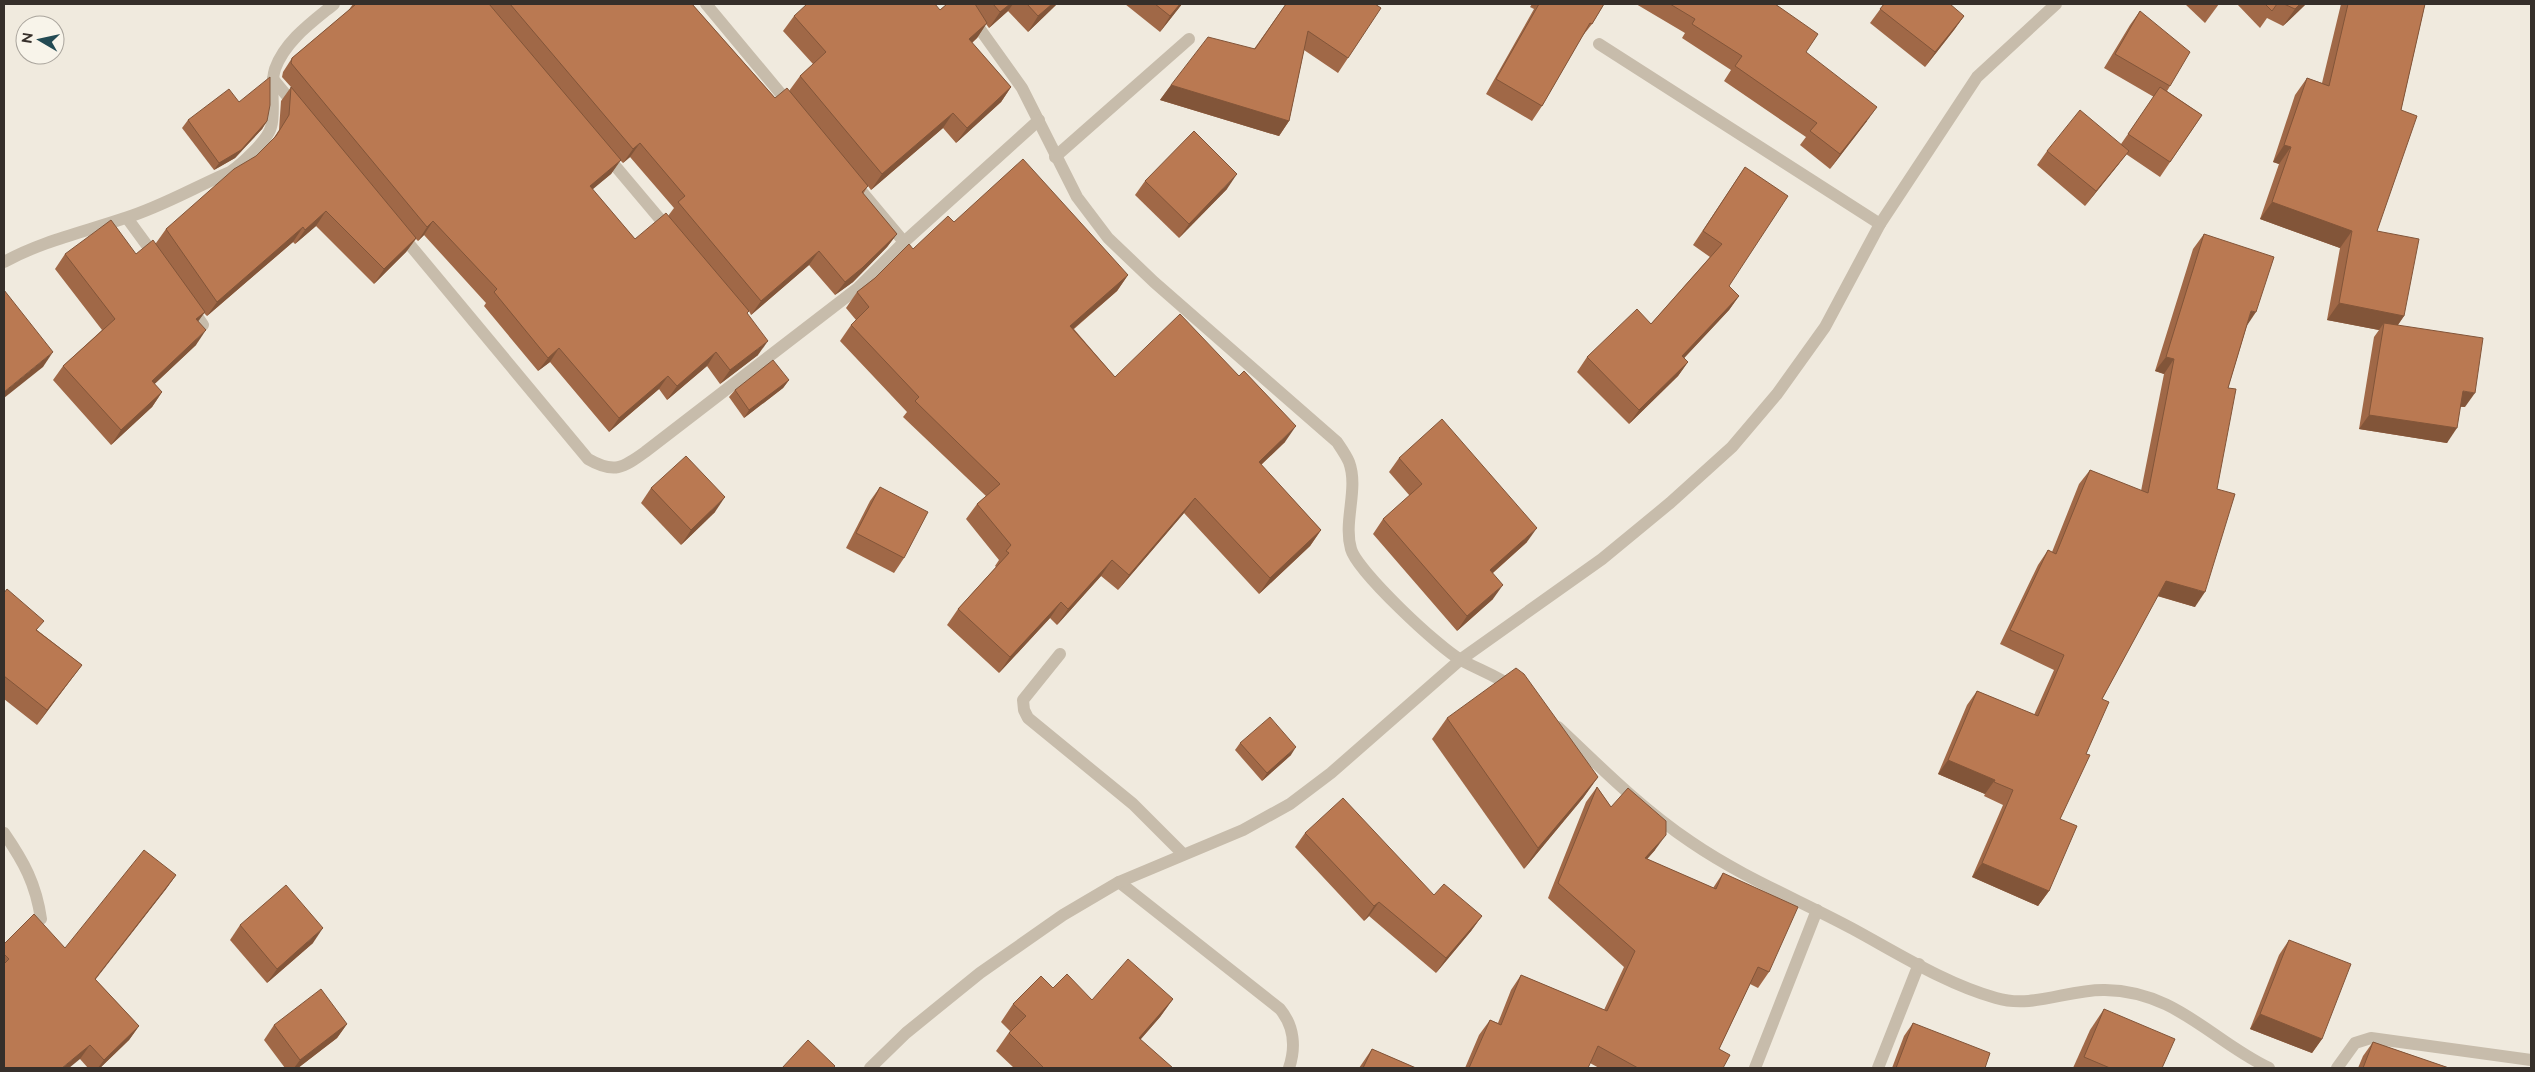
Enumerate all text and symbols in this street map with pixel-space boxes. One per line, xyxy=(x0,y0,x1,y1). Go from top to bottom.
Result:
north arrow xyxy=(15,15,65,65)
text: N xyxy=(18,31,36,44)

